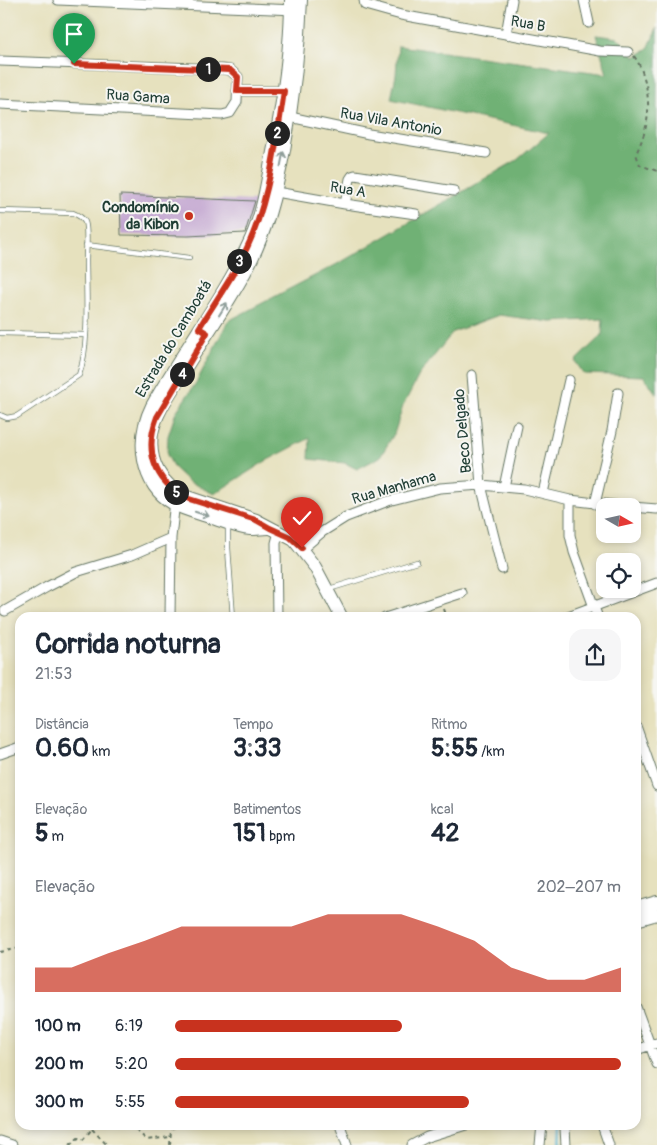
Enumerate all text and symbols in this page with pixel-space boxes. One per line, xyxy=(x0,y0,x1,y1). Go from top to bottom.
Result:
street label: Rua B xyxy=(509,12,547,36)
pin xyxy=(53,13,95,64)
icon: arrive xyxy=(60,20,88,48)
pin: 1 xyxy=(196,56,220,82)
text: 1 xyxy=(206,61,211,78)
street label: Rua Gama xyxy=(106,85,170,109)
street label: Rua Vila Antonio xyxy=(339,104,443,140)
pin: 2 xyxy=(264,120,290,146)
text: 2 xyxy=(274,125,281,142)
one-way arrow xyxy=(278,152,287,168)
street label: Rua A xyxy=(329,178,368,202)
place label: Condomínio da Kibon xyxy=(102,198,180,234)
marker: Condomínio da Kibon xyxy=(183,210,195,222)
pin: 3 xyxy=(226,248,252,274)
text: 3 xyxy=(236,253,243,270)
street label: Estrada do Camboatá xyxy=(132,277,216,401)
one-way arrow xyxy=(217,302,228,316)
pin: 4 xyxy=(170,362,194,386)
text: 4 xyxy=(178,366,187,383)
street label: Beco Delgado xyxy=(450,388,476,474)
street label: Rua Manhama xyxy=(350,467,438,509)
pin: 5 xyxy=(164,480,188,504)
text: 5 xyxy=(173,484,180,501)
pin xyxy=(281,497,323,548)
north arrow xyxy=(596,498,641,542)
map controls xyxy=(596,498,641,598)
icon: check xyxy=(288,504,316,532)
one-way arrow xyxy=(194,510,210,520)
button: locate xyxy=(596,553,641,598)
text: Corrida noturna xyxy=(35,627,221,662)
button: share xyxy=(569,629,621,681)
text: 21:53 xyxy=(35,664,72,684)
text: Distância xyxy=(35,716,89,733)
text: Tempo xyxy=(233,716,273,733)
text: Ritmo xyxy=(431,716,467,733)
text: 0.60 xyxy=(35,733,89,764)
text: 3:33 xyxy=(233,733,282,764)
text: 5:55 xyxy=(431,733,478,764)
text: km xyxy=(89,743,111,760)
text: /km xyxy=(478,743,505,760)
text: Elevação xyxy=(35,801,87,818)
text: Batimentos xyxy=(233,801,301,818)
text: kcal xyxy=(431,801,454,818)
text: 5 xyxy=(35,818,49,849)
text: 151 xyxy=(233,818,266,849)
text: 42 xyxy=(431,818,459,849)
text: m xyxy=(49,828,64,845)
text: bpm xyxy=(266,828,295,845)
text: Elevação xyxy=(35,877,95,897)
text: 202–207 m xyxy=(537,877,621,897)
text: 100 m xyxy=(35,1016,81,1036)
text: 6:19 xyxy=(115,1016,143,1036)
text: 200 m xyxy=(35,1054,83,1074)
text: 5:20 xyxy=(115,1054,148,1074)
text: 300 m xyxy=(35,1092,83,1112)
text: 5:55 xyxy=(115,1092,145,1112)

